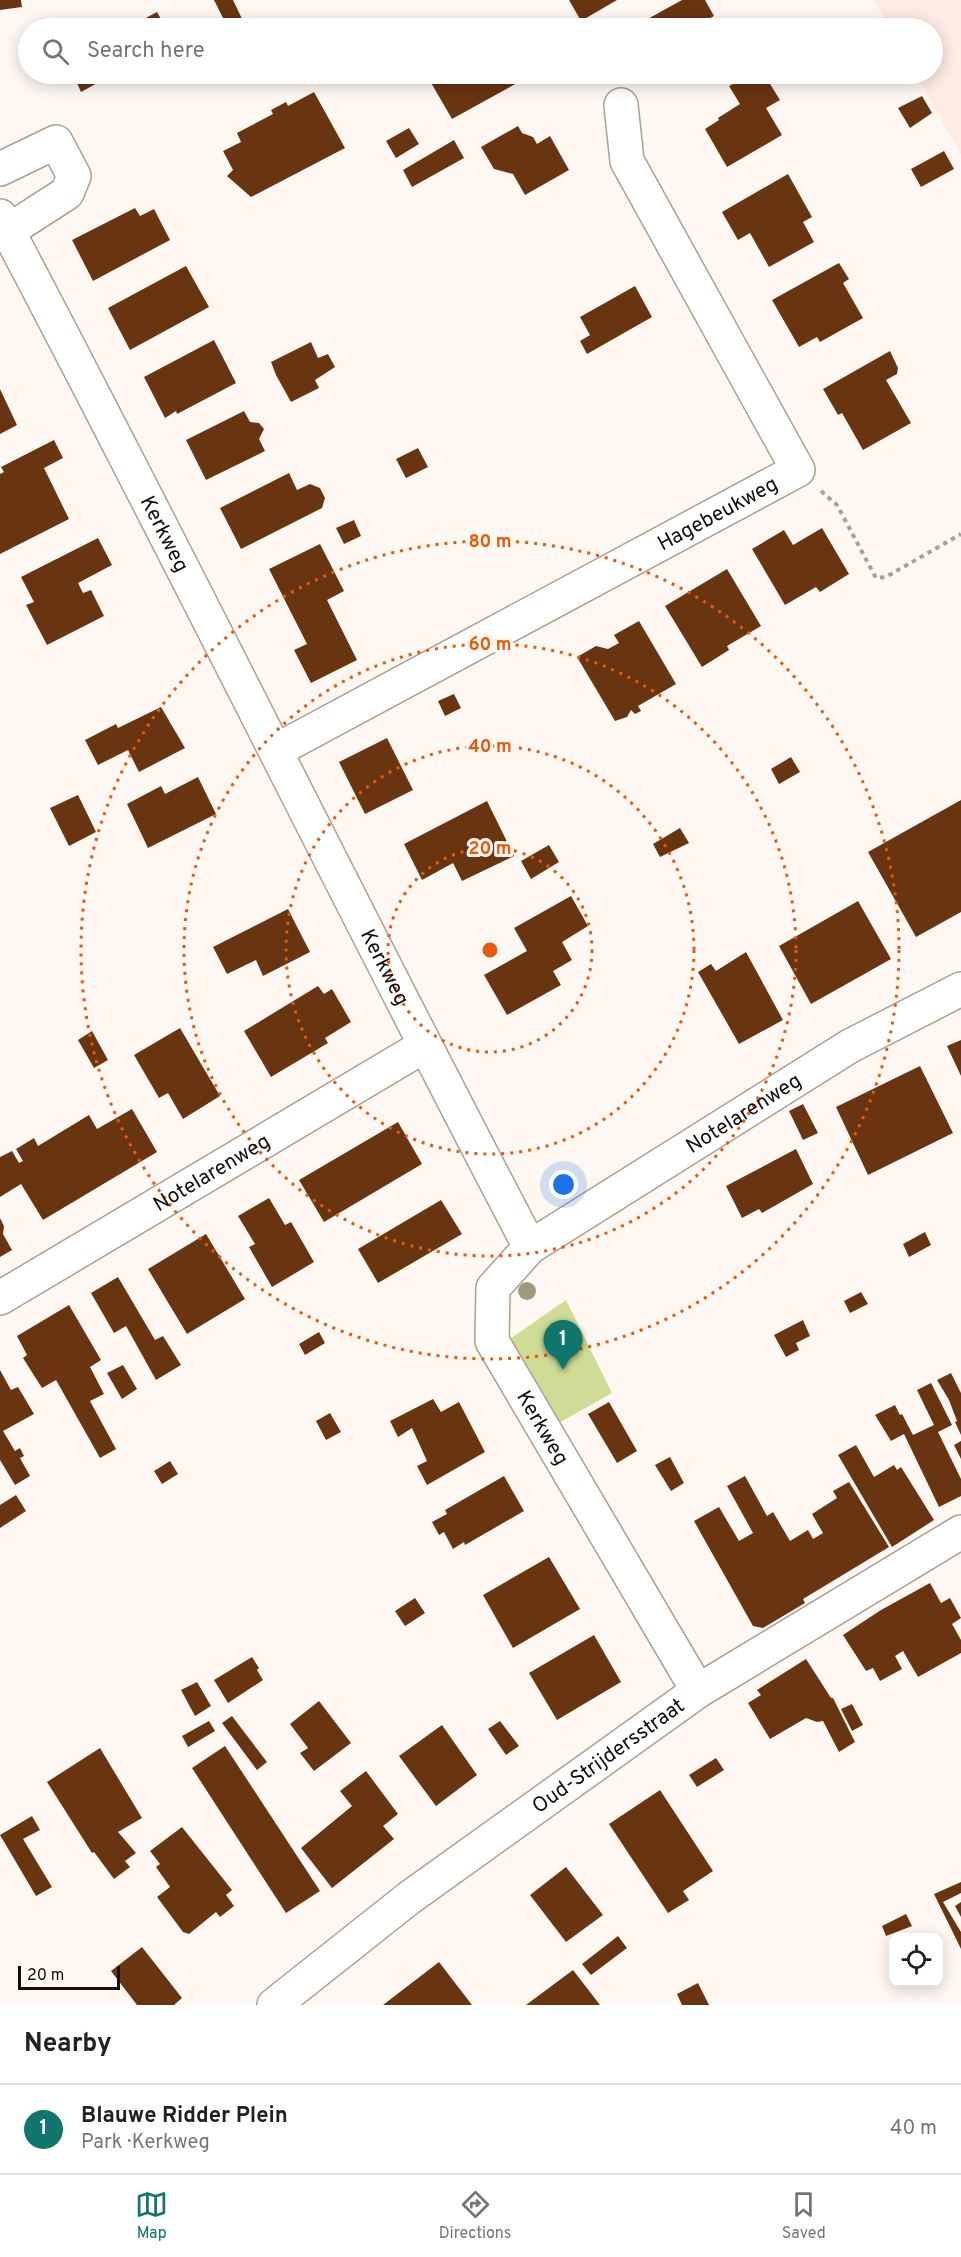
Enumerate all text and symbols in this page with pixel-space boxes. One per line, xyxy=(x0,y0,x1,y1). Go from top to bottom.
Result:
search box xyxy=(18,18,943,84)
icon: search xyxy=(39,35,72,68)
text: Search here xyxy=(87,38,205,65)
street label: Hagebeukweg xyxy=(653,471,783,558)
street label: Kerkweg xyxy=(133,492,194,577)
text: 80 m xyxy=(468,531,512,554)
text: 60 m xyxy=(468,634,512,657)
text: 40 m xyxy=(468,736,512,759)
text: 20 m xyxy=(468,838,512,861)
street label: Kerkweg xyxy=(353,925,415,1010)
centre of rings xyxy=(480,940,500,960)
street label: Notelarenweg xyxy=(681,1068,807,1161)
street label: Notelarenweg xyxy=(149,1128,276,1219)
your location xyxy=(549,1170,578,1199)
pin: 1 xyxy=(544,1320,582,1370)
street label: Kerkweg xyxy=(509,1386,574,1471)
street label: Oud-Strijdersstraat xyxy=(527,1693,690,1820)
map controls xyxy=(889,1933,943,1987)
button: locate xyxy=(889,1933,943,1987)
scale bar xyxy=(18,1963,120,1990)
text: 20 m xyxy=(27,1966,64,1986)
text: Nearby xyxy=(24,2028,112,2061)
text: Blauwe Ridder Plein xyxy=(81,2103,288,2130)
text: 1 xyxy=(40,2116,48,2142)
text: 40 m xyxy=(890,2116,937,2142)
text: Park · Kerkweg xyxy=(81,2130,210,2156)
tab: Map xyxy=(135,2188,168,2244)
tab: Directions xyxy=(439,2188,511,2244)
tab: Saved xyxy=(782,2188,826,2244)

